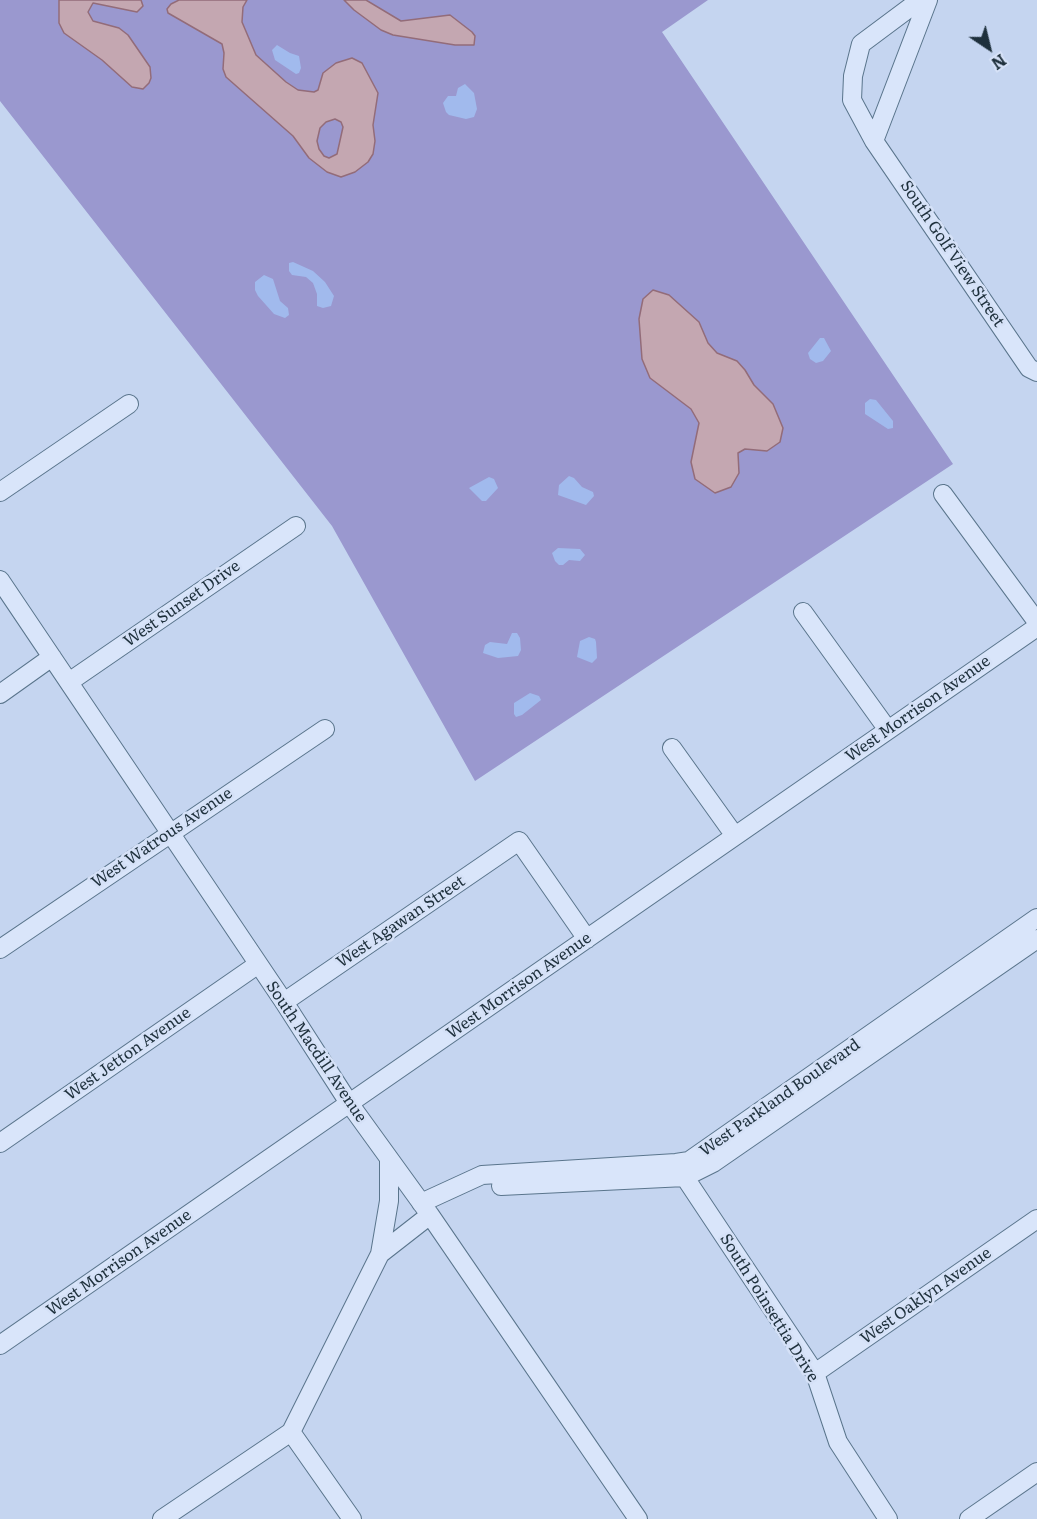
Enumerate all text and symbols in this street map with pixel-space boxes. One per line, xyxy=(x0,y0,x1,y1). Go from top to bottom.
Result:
north arrow xyxy=(959,18,1019,78)
text: N xyxy=(987,49,1012,76)
street label: South Golf View Street xyxy=(896,177,1008,331)
street label: West Sunset Drive xyxy=(120,557,244,651)
street label: West Morrison Avenue xyxy=(842,652,994,766)
street label: West Watrous Avenue xyxy=(88,784,236,892)
street label: West Agawan Street xyxy=(333,872,469,972)
street label: West Morrison Avenue xyxy=(443,929,595,1043)
street label: South Macdill Avenue xyxy=(262,978,370,1126)
street label: West Jetton Avenue xyxy=(61,1003,195,1105)
street label: West Parkland Boulevard xyxy=(696,1035,864,1161)
street label: West Morrison Avenue xyxy=(43,1206,195,1320)
street label: South Poinsettia Drive xyxy=(716,1230,822,1386)
street label: West Oaklyn Avenue xyxy=(857,1244,995,1348)

